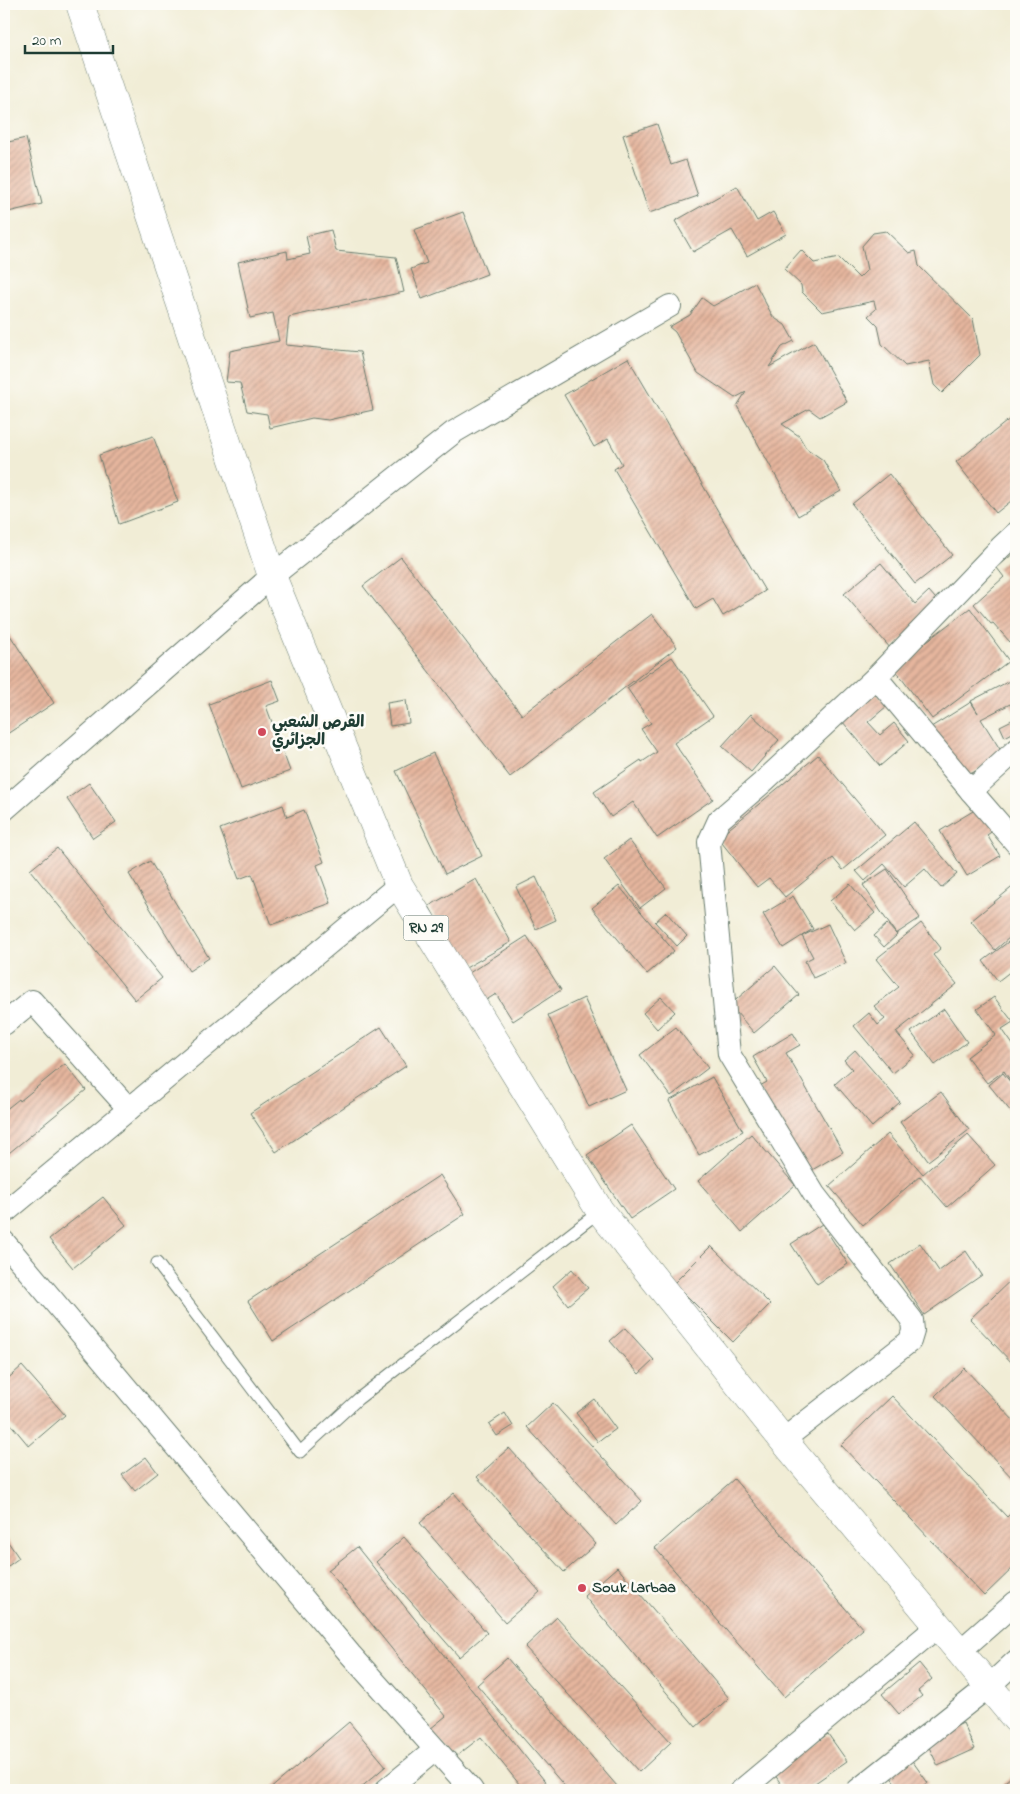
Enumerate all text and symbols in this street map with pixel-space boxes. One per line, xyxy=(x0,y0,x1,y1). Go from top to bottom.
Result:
scale bar xyxy=(25,22,112,54)
text: 20 m xyxy=(32,30,62,52)
place label: القرص الشعبي الجزائري xyxy=(272,711,364,753)
marker: القرص الشعبي الجزائري xyxy=(256,726,268,738)
road number: RN 29 xyxy=(404,916,448,940)
place label: Souk Larbaa xyxy=(592,1576,676,1600)
marker: Souk Larbaa xyxy=(576,1582,588,1594)

